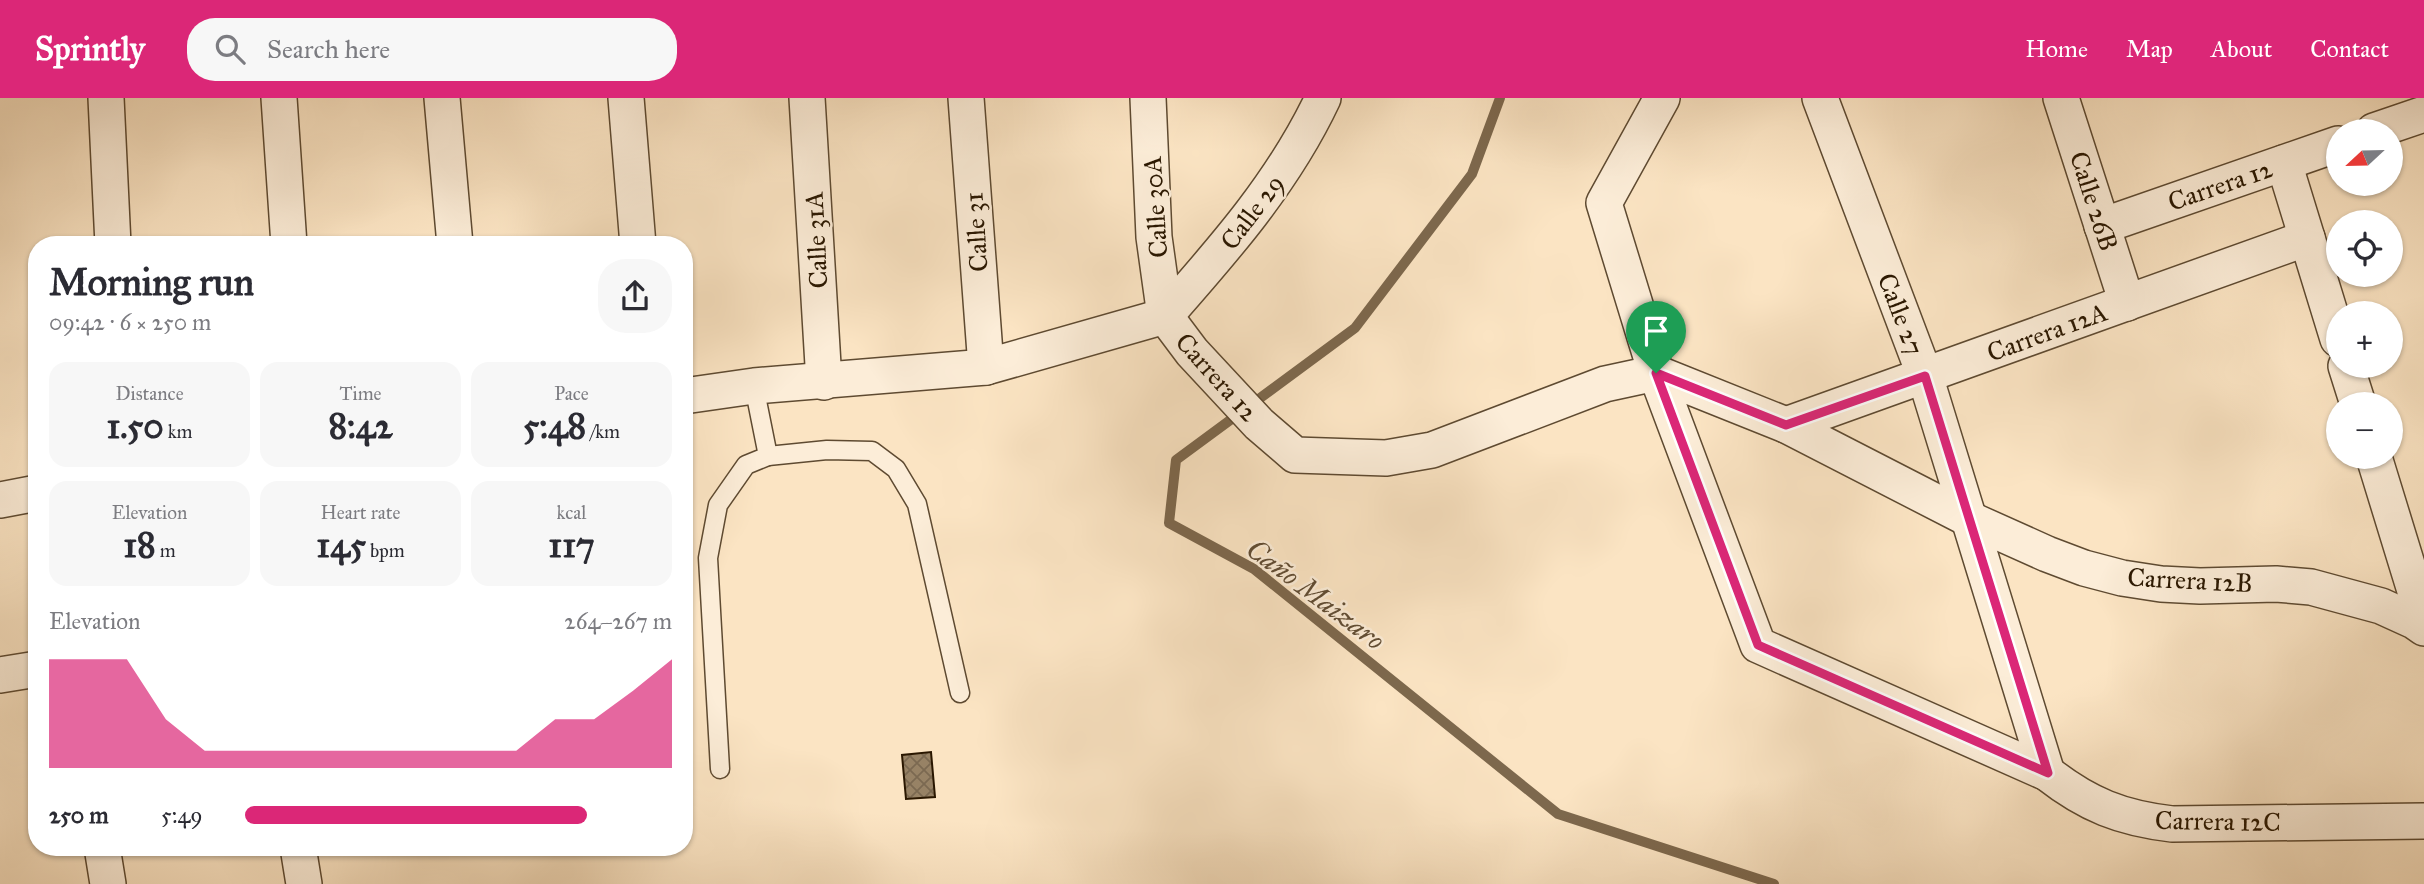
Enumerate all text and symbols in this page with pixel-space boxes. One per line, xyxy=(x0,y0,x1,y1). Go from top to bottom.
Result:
search box xyxy=(187,18,677,81)
text: Sprintly xyxy=(35,29,145,69)
icon: search xyxy=(211,30,249,68)
text: Search here xyxy=(267,33,390,65)
text: Home xyxy=(2025,34,2088,64)
text: Map xyxy=(2126,34,2173,64)
text: About xyxy=(2211,34,2272,64)
text: Contact xyxy=(2310,34,2389,64)
north arrow xyxy=(2326,119,2403,196)
map controls xyxy=(2326,119,2403,469)
street label: Calle 26B xyxy=(2063,147,2125,255)
street label: Carrera 12 xyxy=(2164,152,2277,218)
street label: Calle 30A xyxy=(1135,154,1175,259)
street label: Calle 29 xyxy=(1213,168,1291,256)
street label: Calle 31A xyxy=(797,190,835,289)
street label: Calle 31 xyxy=(957,191,995,273)
button: locate xyxy=(2326,210,2403,287)
text: Morning run xyxy=(49,259,254,305)
button: share xyxy=(598,259,672,333)
street label: Calle 27 xyxy=(1871,269,1931,359)
street label: Carrera 12A xyxy=(1982,295,2112,369)
pin xyxy=(1626,301,1686,373)
button: + xyxy=(2326,301,2403,378)
text: 09:42 · 6 × 250 m xyxy=(49,308,211,336)
icon: arrive xyxy=(1637,312,1675,350)
street label: Carrera 12 xyxy=(1169,326,1265,428)
text: Distance xyxy=(115,382,184,405)
text: Time xyxy=(339,382,382,405)
text: Pace xyxy=(554,382,589,405)
button: − xyxy=(2326,392,2403,469)
text: 1.50 xyxy=(106,405,164,448)
text: 8:42 xyxy=(328,405,393,448)
text: 5:48 xyxy=(523,405,586,448)
text: km xyxy=(164,420,193,443)
text: /km xyxy=(586,420,620,443)
text: Elevation xyxy=(112,501,187,524)
text: Heart rate xyxy=(321,501,400,524)
text: kcal xyxy=(557,501,586,524)
text: 18 xyxy=(123,524,156,567)
text: 145 xyxy=(316,524,366,567)
text: 117 xyxy=(548,524,595,567)
water label: Caño Maizaro xyxy=(1240,531,1392,658)
text: m xyxy=(156,539,176,562)
text: bpm xyxy=(366,539,405,562)
street label: Carrera 12B xyxy=(2127,561,2253,599)
text: Elevation xyxy=(49,607,140,635)
text: 264–267 m xyxy=(564,607,672,635)
text: 250 m xyxy=(49,801,109,829)
text: 5:49 xyxy=(161,801,203,829)
street label: Carrera 12C xyxy=(2155,804,2281,838)

